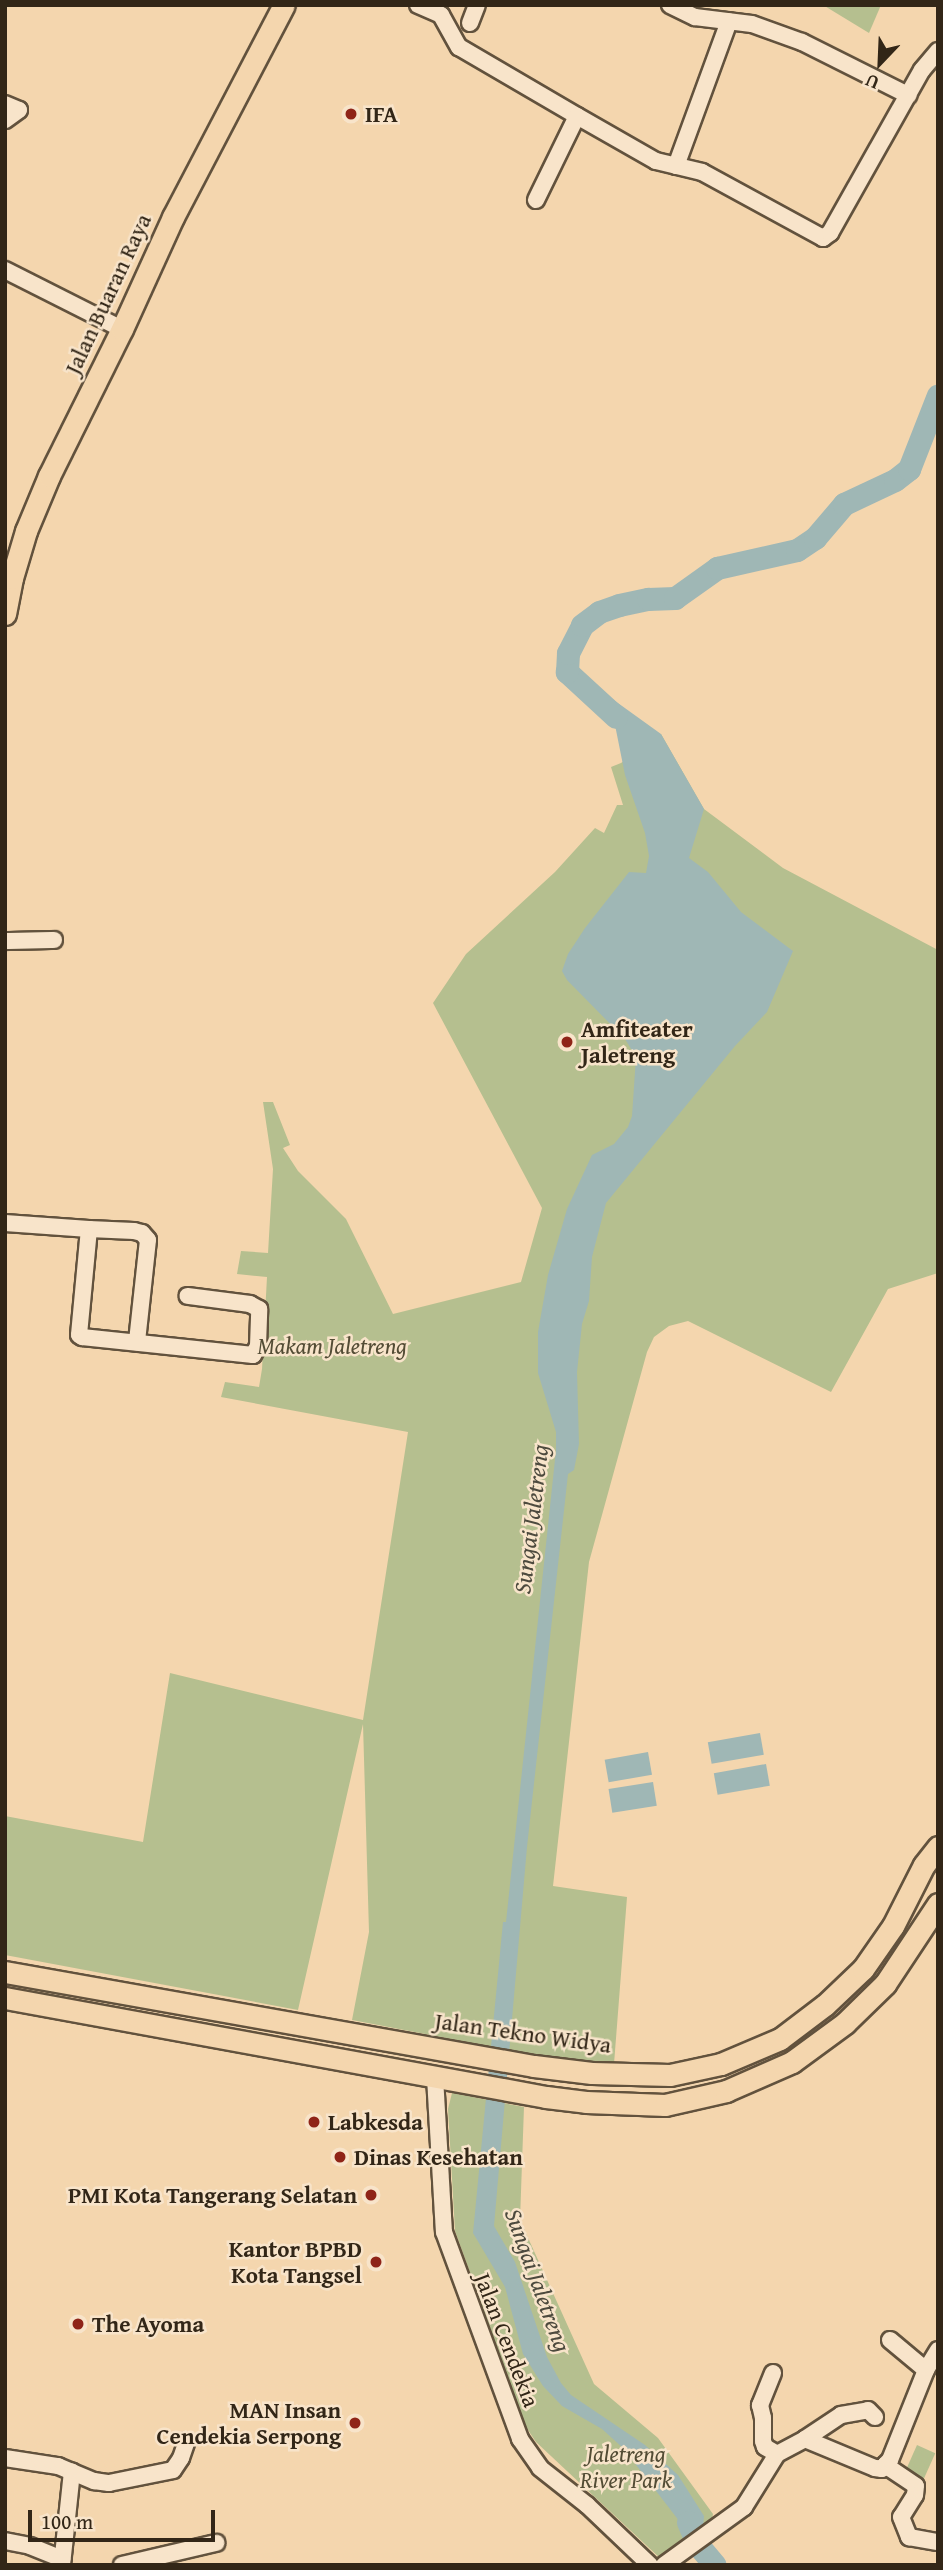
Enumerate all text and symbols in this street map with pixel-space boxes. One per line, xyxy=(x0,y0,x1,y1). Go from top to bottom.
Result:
north arrow xyxy=(845,28,915,98)
text: U xyxy=(860,67,883,98)
place label: IFA xyxy=(365,100,398,128)
marker: IFA xyxy=(343,106,359,122)
street label: Jalan Buaran Raya xyxy=(59,209,157,379)
place label: Amfiteater Jaletreng xyxy=(581,1015,693,1069)
marker: Amfiteater Jaletreng xyxy=(559,1034,575,1050)
park label: Makam Jaletreng xyxy=(257,1332,407,1360)
water label: Sungai Jaletreng xyxy=(508,1443,554,1595)
street label: Jalan Tekno Widya xyxy=(433,2007,613,2059)
place label: Labkesda xyxy=(328,2108,423,2136)
marker: Labkesda xyxy=(306,2114,322,2130)
place label: Dinas Kesehatan xyxy=(354,2143,523,2171)
marker: Dinas Kesehatan xyxy=(332,2149,348,2165)
place label: PMI Kota Tangerang Selatan xyxy=(68,2181,357,2209)
marker: PMI Kota Tangerang Selatan xyxy=(363,2187,379,2203)
water label: Sungai Jaletreng xyxy=(499,2204,577,2356)
place label: Kantor BPBD Kota Tangsel xyxy=(229,2235,362,2289)
marker: Kantor BPBD Kota Tangsel xyxy=(368,2254,384,2270)
street label: Jalan Cendekia xyxy=(469,2269,545,2411)
place label: The Ayoma xyxy=(92,2310,204,2338)
marker: The Ayoma xyxy=(70,2316,86,2332)
place label: MAN Insan Cendekia Serpong xyxy=(157,2396,341,2450)
marker: MAN Insan Cendekia Serpong xyxy=(347,2415,363,2431)
park label: Jaletreng River Park xyxy=(580,2440,672,2494)
scale bar xyxy=(32,2496,219,2540)
text: 100 m xyxy=(41,2506,93,2537)

